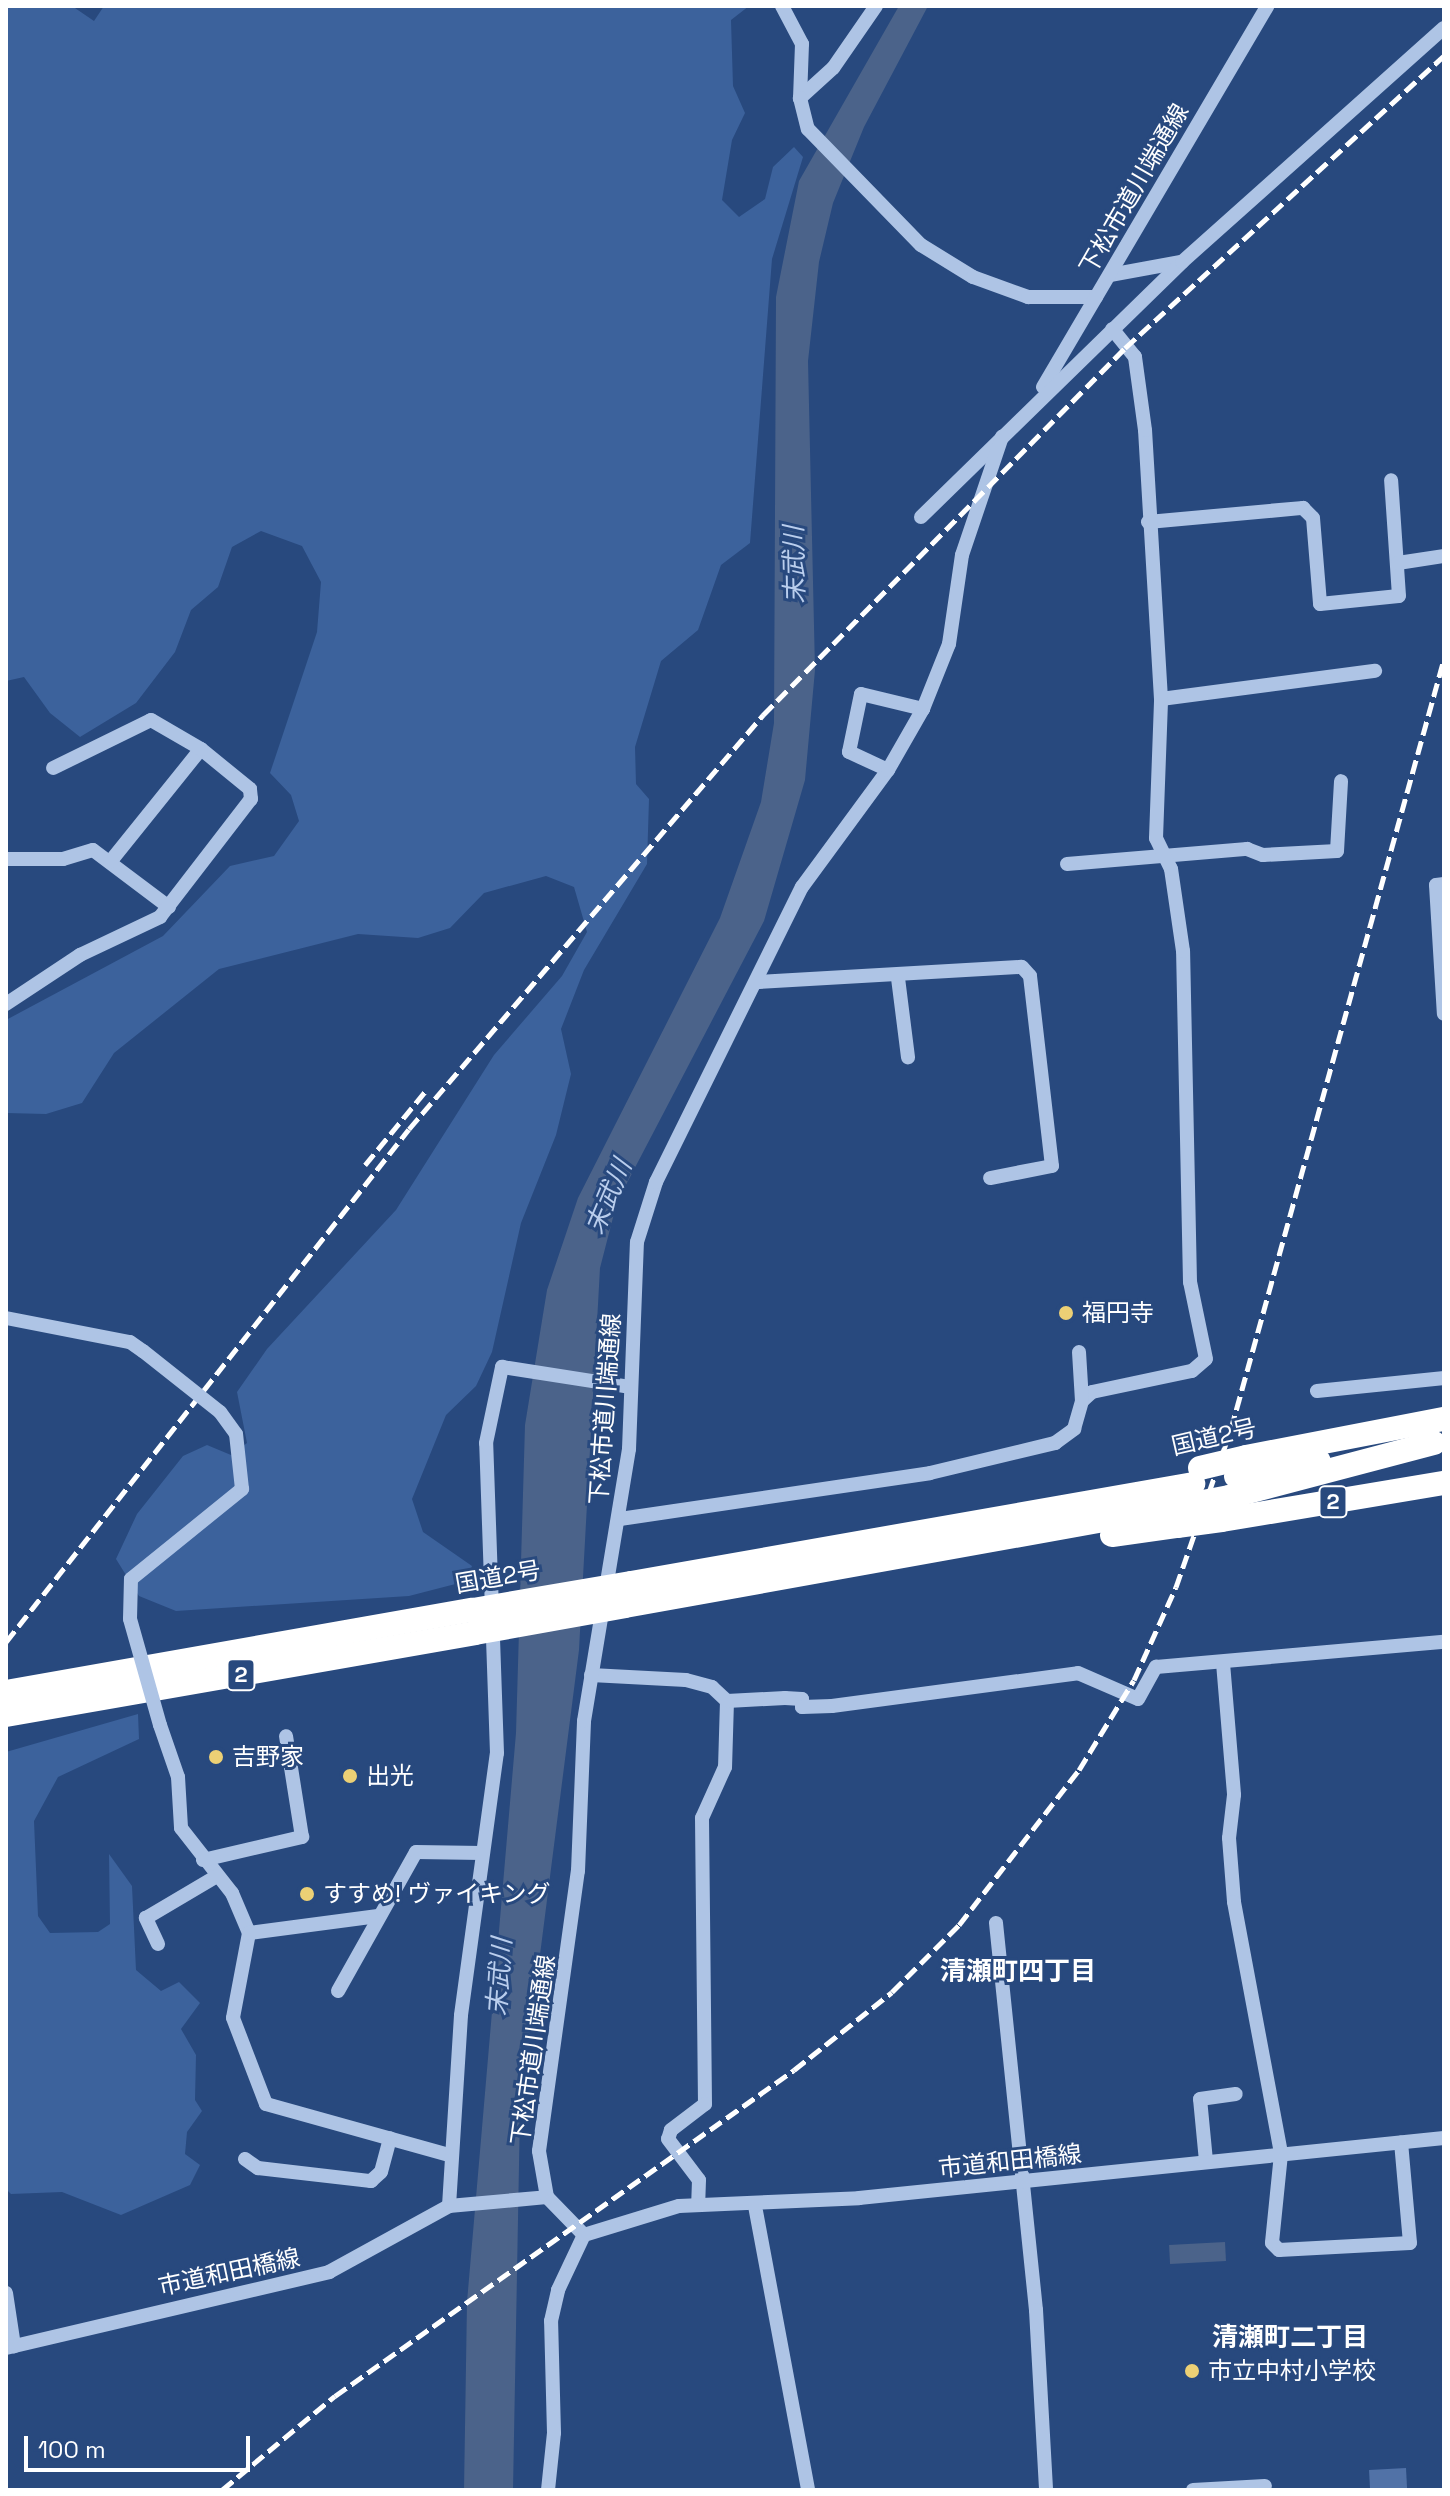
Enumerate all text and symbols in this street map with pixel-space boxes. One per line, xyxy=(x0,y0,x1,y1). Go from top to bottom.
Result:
street label: 下松市道川端通線 xyxy=(1074,99,1194,279)
water label: 末武川 xyxy=(779,526,811,604)
water label: 末武川 xyxy=(579,1155,639,1239)
place label: 福円寺 xyxy=(1082,1299,1154,1327)
marker: 福円寺 xyxy=(1057,1304,1075,1322)
street label: 下松市道川端通線 xyxy=(584,1312,626,1506)
street label: 国道2号 xyxy=(1169,1413,1259,1461)
road number: 2 xyxy=(1317,1484,1349,1520)
street label: 国道2号 xyxy=(453,1555,543,1599)
road number: 2 xyxy=(225,1657,257,1693)
place label: 吉野家 xyxy=(232,1743,304,1771)
marker: 吉野家 xyxy=(207,1748,225,1766)
place label: 出光 xyxy=(366,1762,414,1790)
marker: 出光 xyxy=(341,1767,359,1785)
place label: すすめ! ヴァイキング xyxy=(323,1880,551,1908)
marker: すすめ! ヴァイキング xyxy=(298,1885,316,1903)
water label: 末武川 xyxy=(482,1937,518,2017)
street label: 下松市道川端通線 xyxy=(505,1953,561,2147)
district label: 清瀬町四丁目 xyxy=(940,1956,1096,1988)
street label: 市道和田橋線 xyxy=(937,2139,1083,2183)
street label: 市道和田橋線 xyxy=(156,2243,302,2301)
district label: 清瀬町二丁目 xyxy=(1212,2322,1368,2354)
place label: 市立中村小学校 xyxy=(1208,2357,1376,2385)
marker: 市立中村小学校 xyxy=(1183,2362,1201,2380)
scale bar xyxy=(28,2420,254,2470)
text: 100 m xyxy=(38,2434,106,2465)

